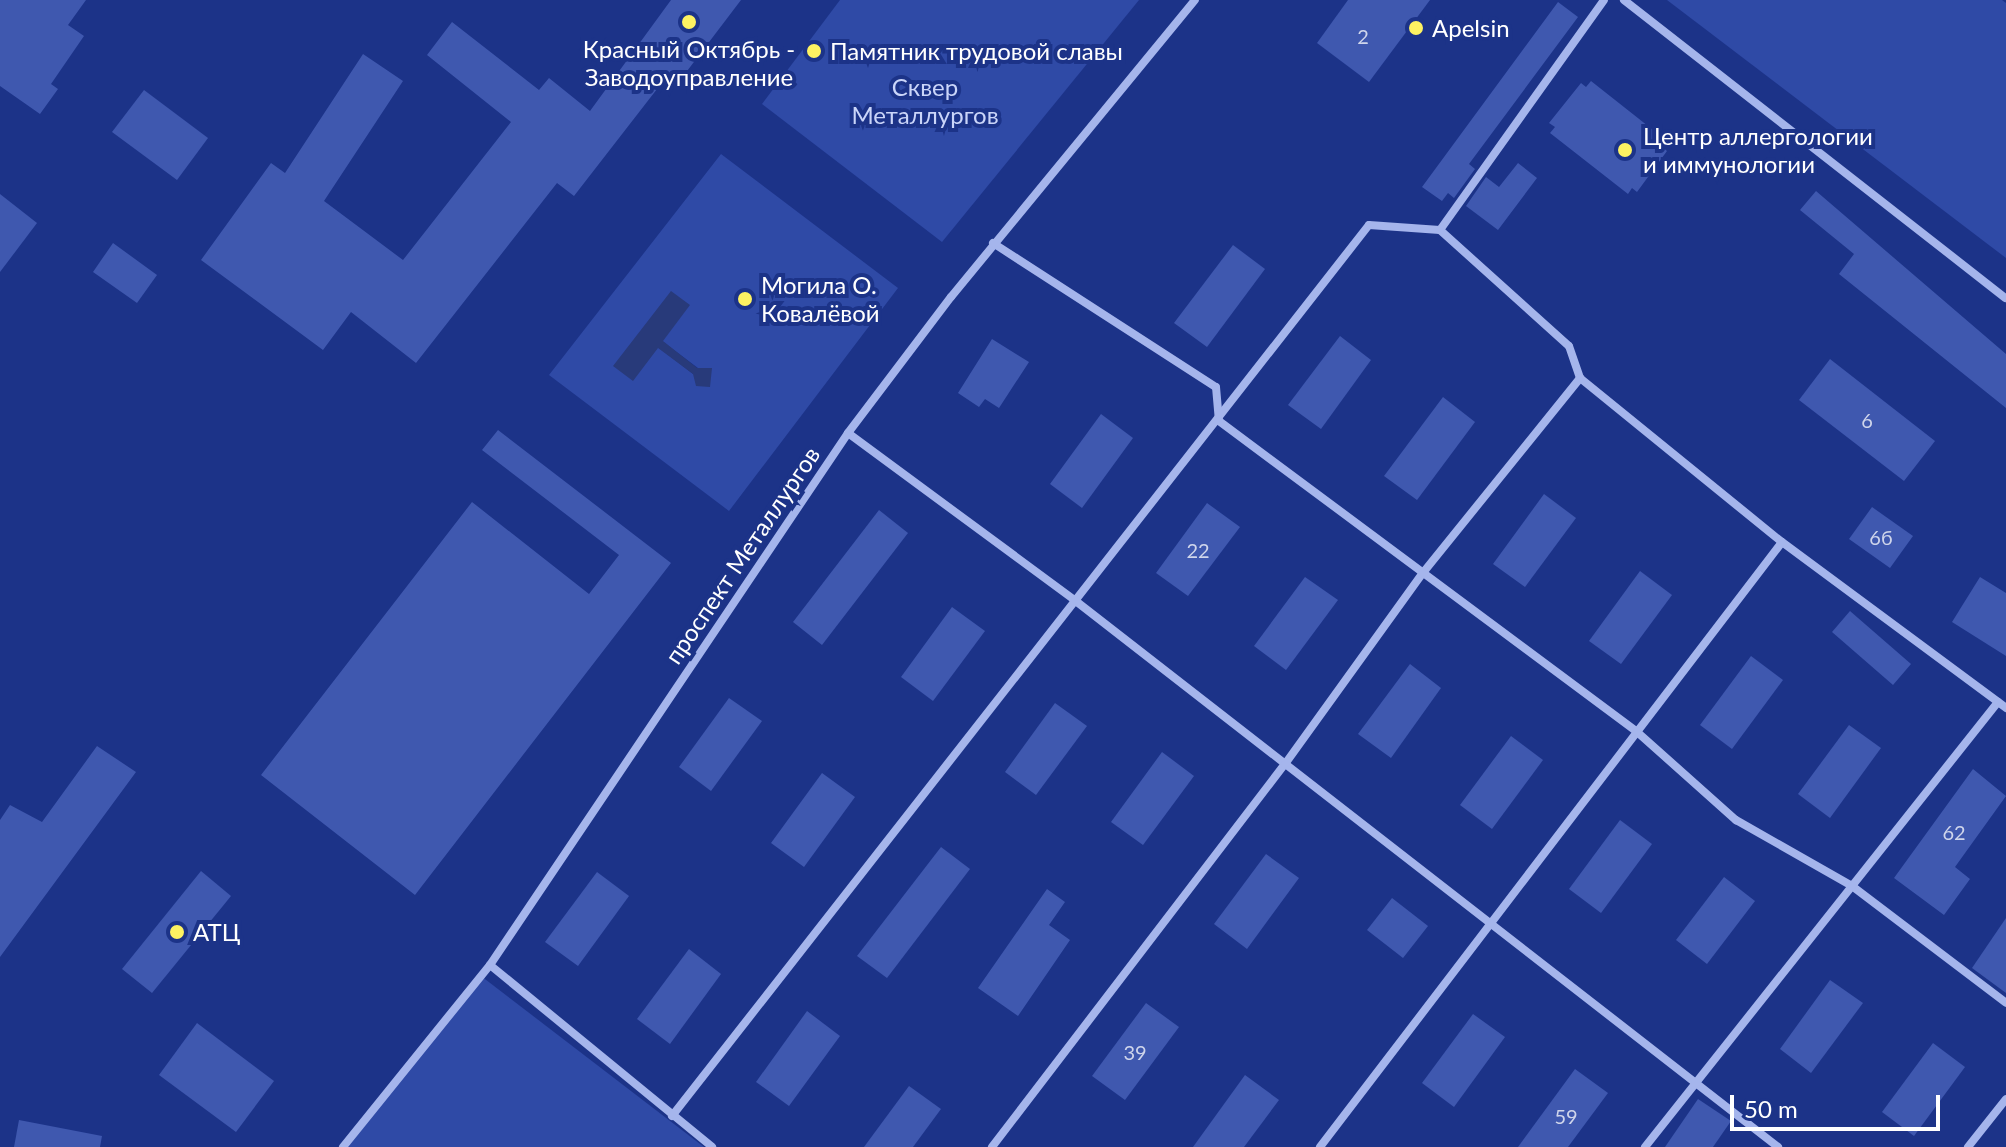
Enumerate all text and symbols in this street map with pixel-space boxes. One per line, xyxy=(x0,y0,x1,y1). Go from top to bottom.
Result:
marker: Красный Октябрь - Заводоуправление xyxy=(680,13,698,31)
place label: Apelsin xyxy=(1432,14,1510,42)
marker: Apelsin xyxy=(1407,19,1425,37)
house number: 2 xyxy=(1357,24,1369,48)
place label: Красный Октябрь - Заводоуправление xyxy=(583,35,795,91)
place label: Памятник трудовой славы xyxy=(830,37,1123,65)
marker: Памятник трудовой славы xyxy=(805,42,823,60)
park label: Сквер Металлургов xyxy=(851,73,999,129)
place label: Центр аллергологии и иммунологии xyxy=(1643,122,1873,178)
marker: Центр аллергологии и иммунологии xyxy=(1614,139,1636,161)
place label: Могила О. Ковалёвой xyxy=(761,271,880,327)
marker: Могила О. Ковалёвой xyxy=(736,290,754,308)
house number: 6 xyxy=(1861,408,1873,432)
street label: проспект Металлургов xyxy=(658,441,826,669)
house number: 6б xyxy=(1869,525,1893,549)
house number: 22 xyxy=(1186,538,1210,562)
house number: 62 xyxy=(1942,820,1966,844)
place label: АТЦ xyxy=(193,918,240,946)
marker: АТЦ xyxy=(168,923,186,941)
house number: 39 xyxy=(1123,1040,1147,1064)
scale bar xyxy=(1734,1079,1944,1129)
text: 50 m xyxy=(1744,1094,1798,1123)
house number: 59 xyxy=(1554,1104,1578,1128)

